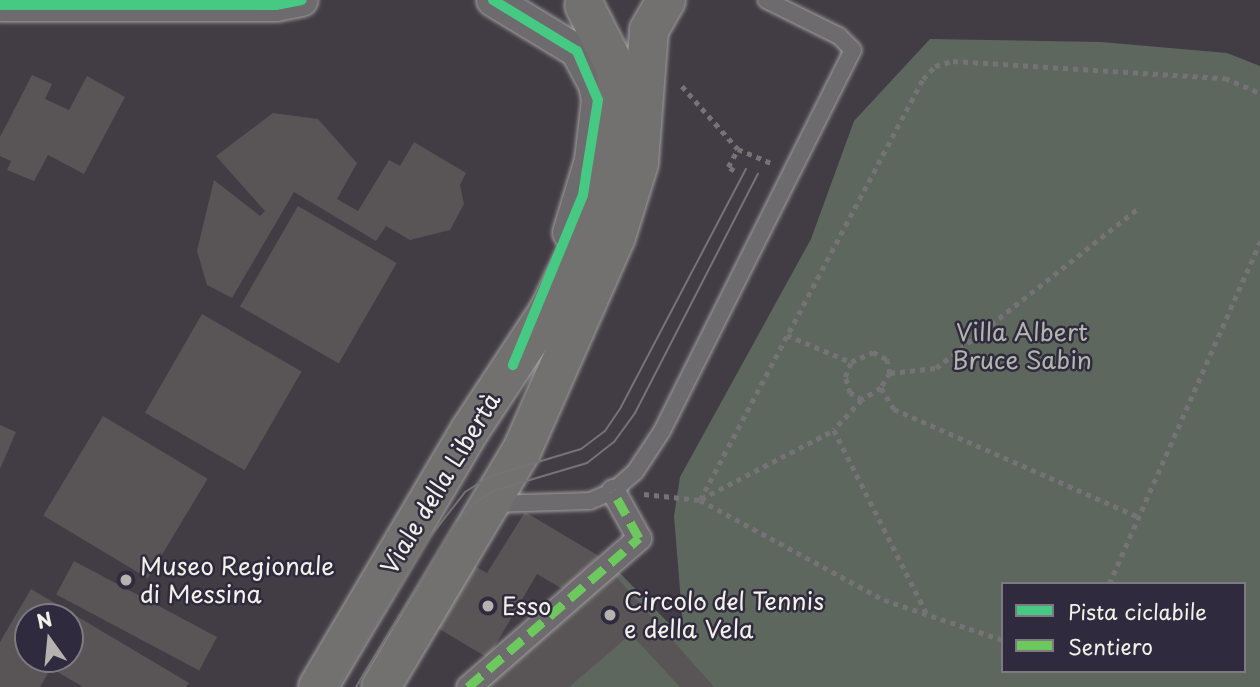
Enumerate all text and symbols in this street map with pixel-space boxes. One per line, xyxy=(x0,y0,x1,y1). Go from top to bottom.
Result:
park label: Villa Albert Bruce Sabin xyxy=(951,318,1093,374)
street label: Viale della Libertà xyxy=(373,385,507,581)
place label: Museo Regionale di Messina xyxy=(140,552,334,608)
marker: Museo Regionale di Messina xyxy=(118,572,134,588)
legend xyxy=(1001,582,1246,673)
place label: Circolo del Tennis e della Vela xyxy=(624,587,826,643)
place label: Esso xyxy=(502,592,551,620)
text: Pista ciclabile xyxy=(1068,595,1207,627)
marker: Esso xyxy=(480,598,496,614)
north arrow xyxy=(14,603,84,673)
text: N xyxy=(33,604,55,635)
marker: Circolo del Tennis e della Vela xyxy=(602,607,618,623)
text: Sentiero xyxy=(1068,630,1153,662)

